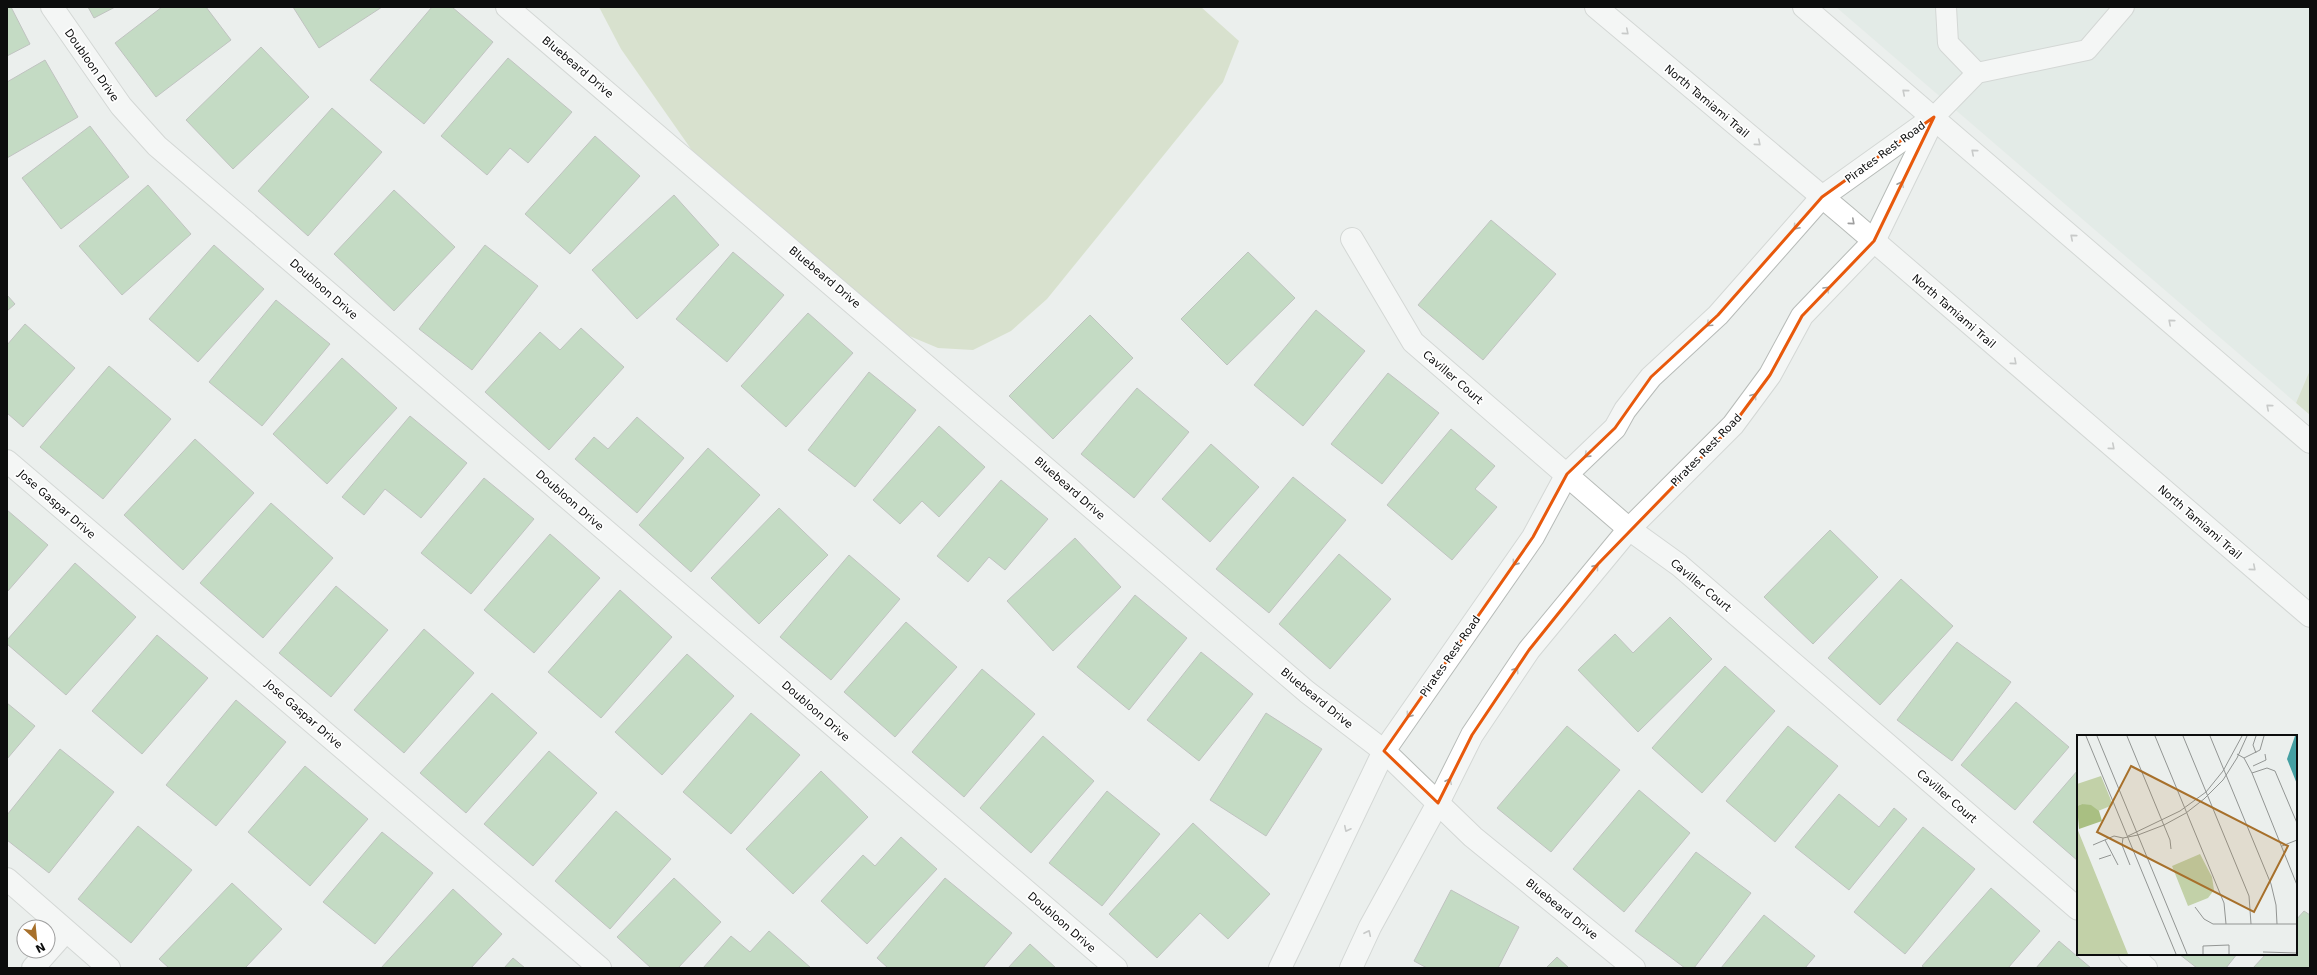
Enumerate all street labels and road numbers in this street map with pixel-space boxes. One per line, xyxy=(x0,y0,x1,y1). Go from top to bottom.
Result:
street label: Doubloon Drive xyxy=(62,27,122,104)
street label: Bluebeard Drive xyxy=(539,34,616,101)
street label: North Tamiami Trail xyxy=(1662,62,1752,140)
street label: Pirates Rest Road xyxy=(1843,119,1928,186)
street label: Bluebeard Drive xyxy=(786,244,863,311)
street label: Doubloon Drive xyxy=(287,256,360,322)
street label: North Tamiami Trail xyxy=(1909,272,1998,351)
street label: Caviller Court xyxy=(1420,348,1486,407)
street label: Pirates Rest Road xyxy=(1668,411,1744,489)
street label: Bluebeard Drive xyxy=(1032,454,1108,523)
street label: Jose Gaspar Drive xyxy=(15,467,98,542)
street label: Doubloon Drive xyxy=(533,467,606,533)
street label: North Tamiami Trail xyxy=(2155,483,2244,562)
street label: Caviller Court xyxy=(1668,556,1734,615)
street label: Pirates Rest Road xyxy=(1418,613,1483,699)
street label: Bluebeard Drive xyxy=(1278,665,1356,732)
street label: Jose Gaspar Drive xyxy=(262,677,345,752)
street label: Doubloon Drive xyxy=(779,678,852,744)
street label: Caviller Court xyxy=(1914,767,1980,826)
street label: Bluebeard Drive xyxy=(1523,876,1601,943)
street label: Doubloon Drive xyxy=(1025,889,1098,955)

